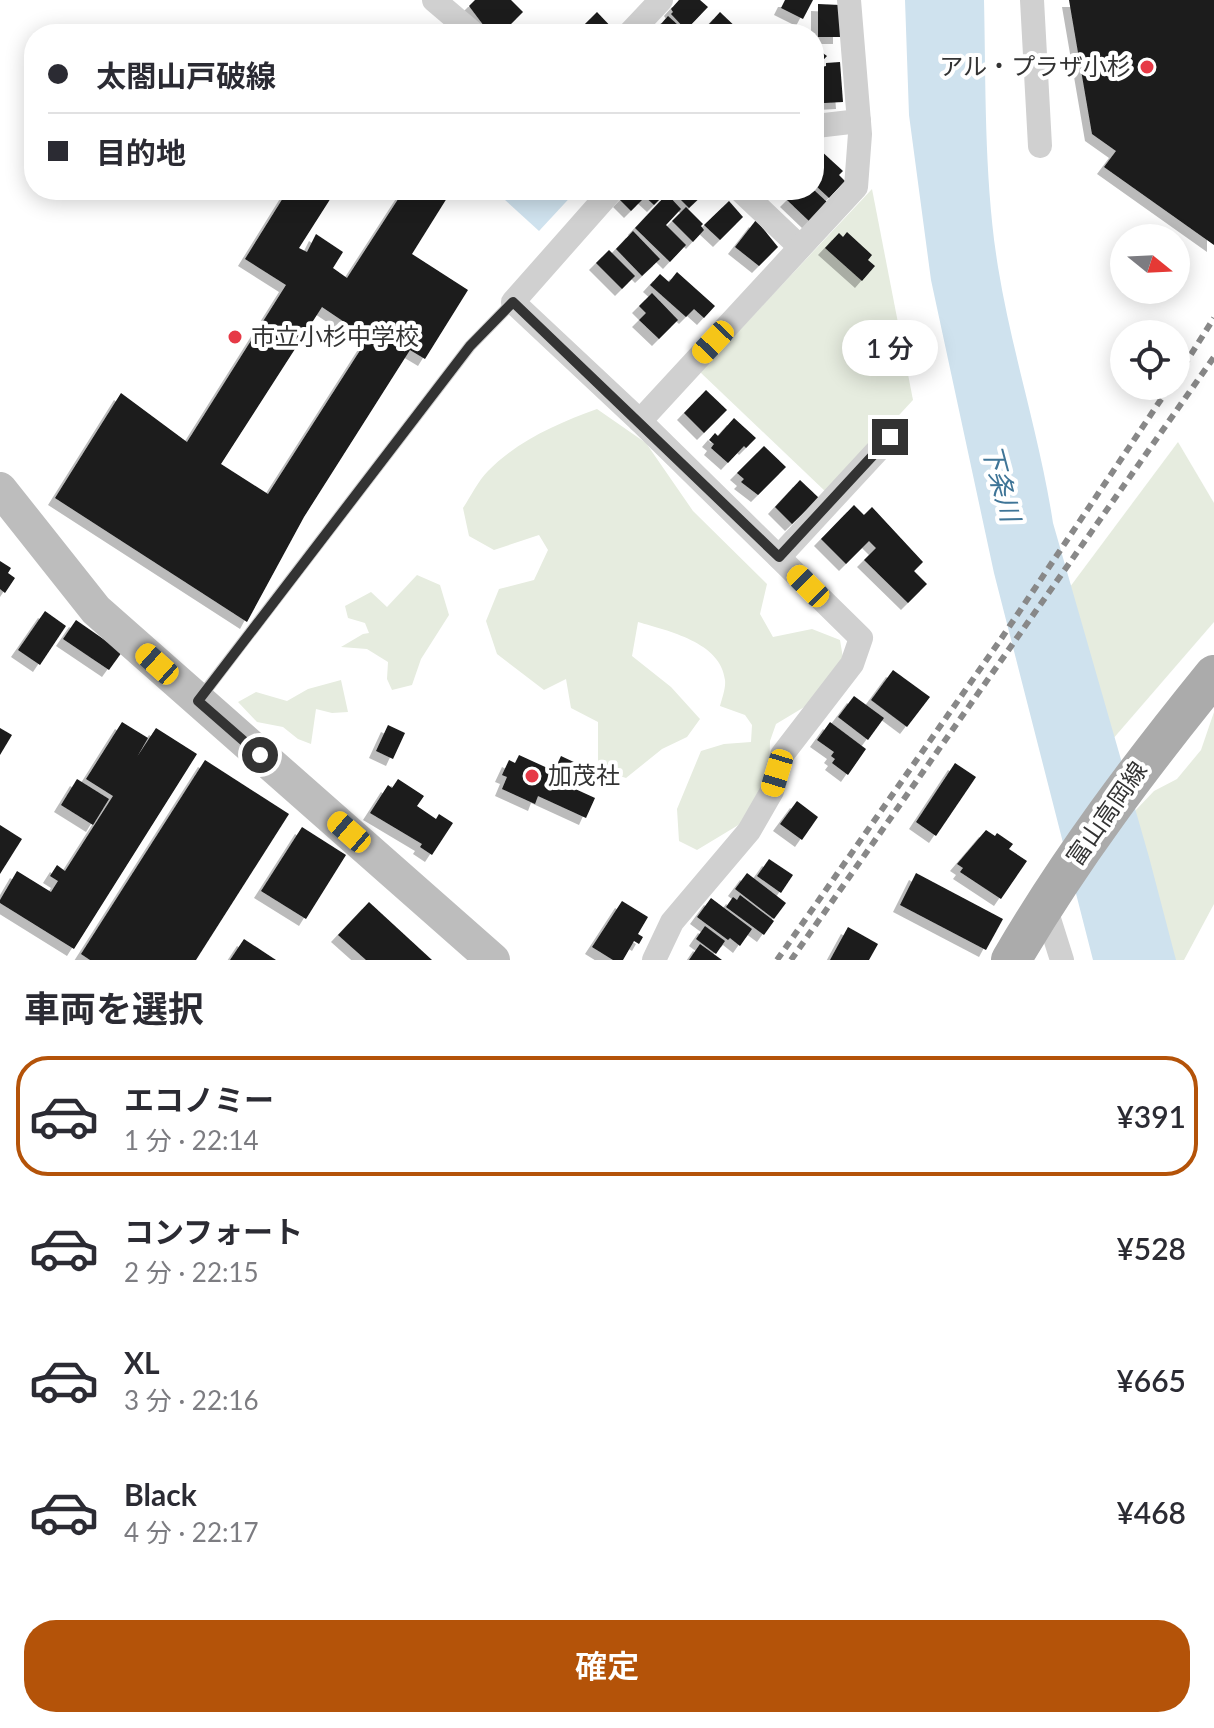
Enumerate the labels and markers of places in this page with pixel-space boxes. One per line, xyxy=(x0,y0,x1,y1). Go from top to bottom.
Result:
place label: アル・プラザ小杉 xyxy=(939,51,1131,80)
marker: アル・プラザ小杉 xyxy=(1138,58,1156,76)
place label: 市立小杉中学校 xyxy=(251,321,419,350)
marker: 市立小杉中学校 xyxy=(226,328,244,346)
place label: 加茂社 xyxy=(548,760,620,789)
marker: 加茂社 xyxy=(523,767,541,785)

